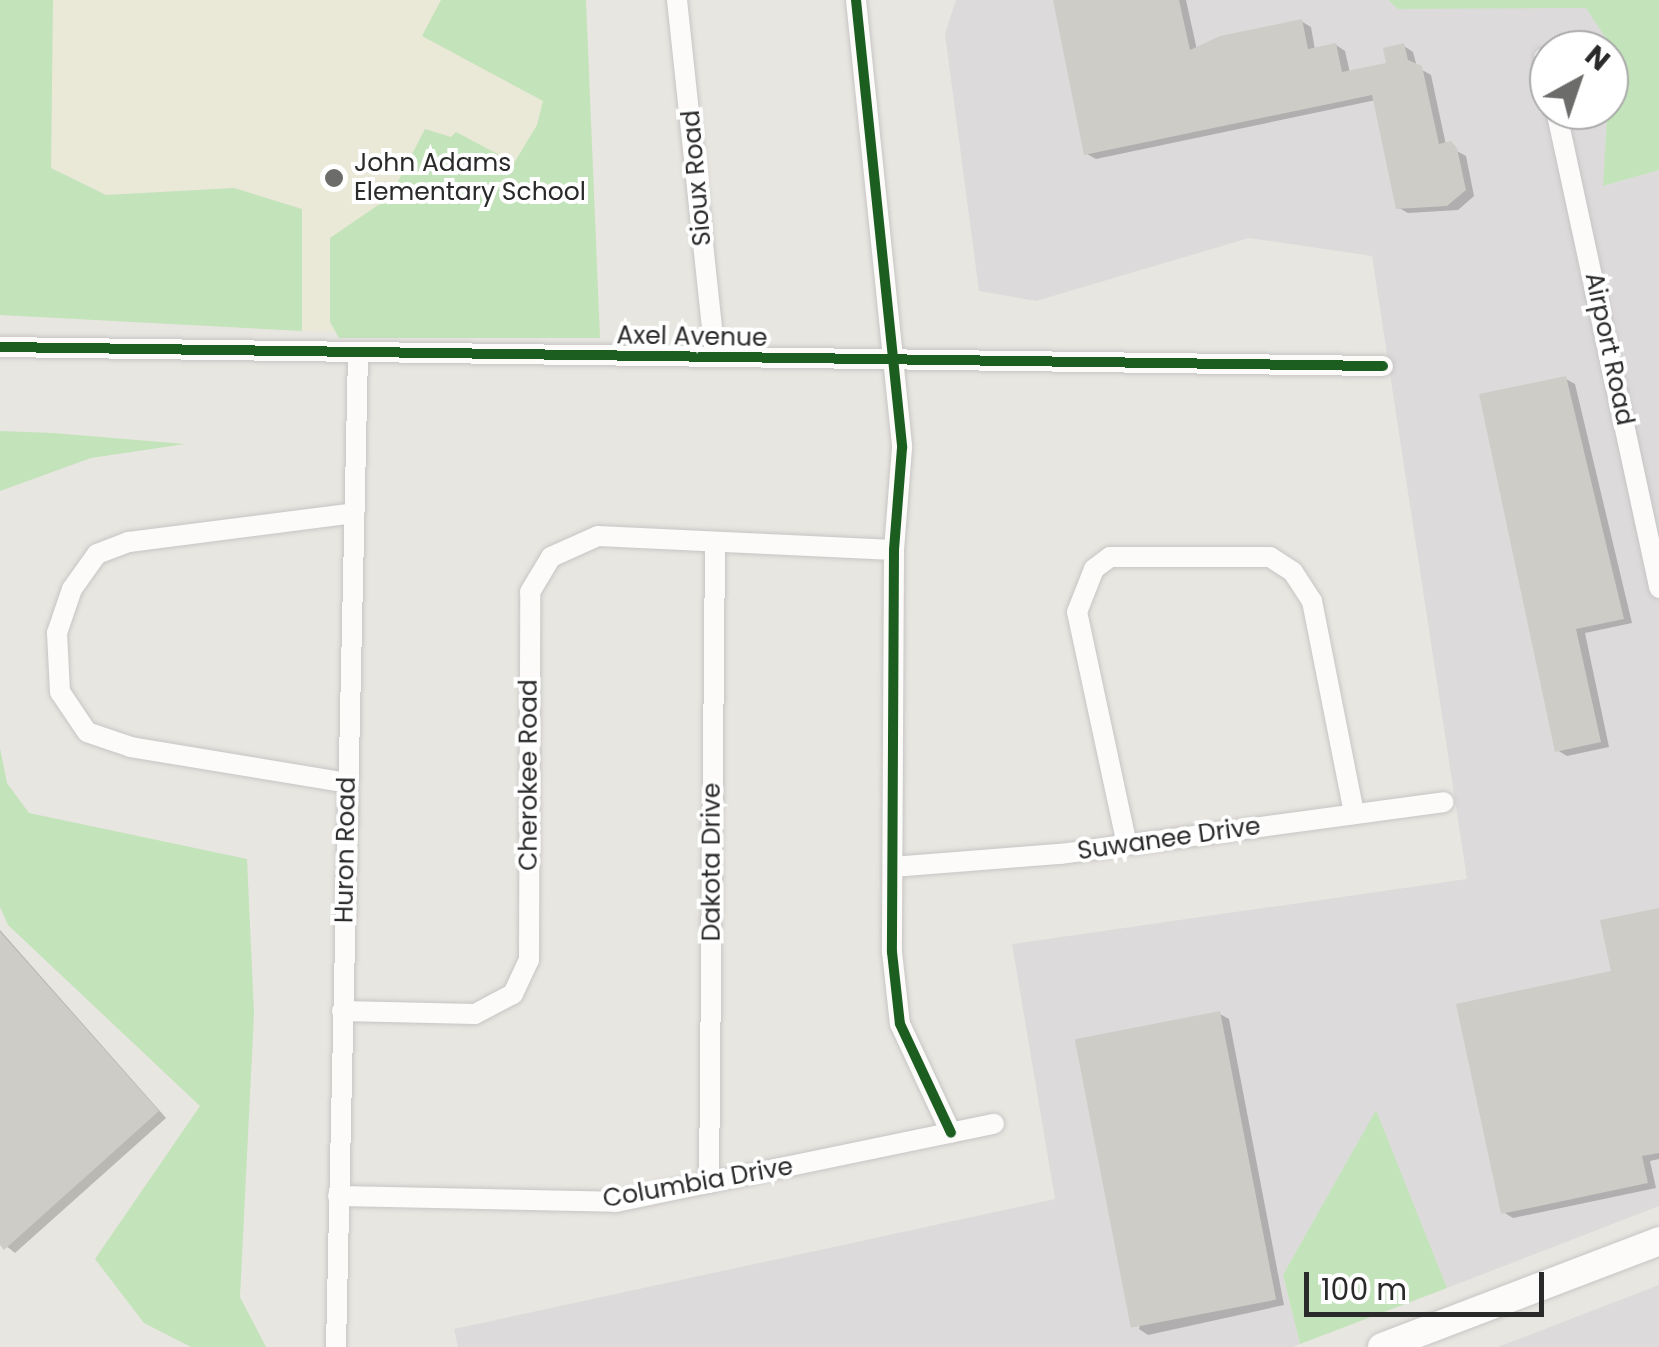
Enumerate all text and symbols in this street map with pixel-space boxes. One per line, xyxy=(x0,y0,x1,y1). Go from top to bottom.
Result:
north arrow xyxy=(1529,30,1629,130)
text: N xyxy=(1577,36,1618,80)
street label: Sioux Road xyxy=(676,109,718,247)
place label: John Adams Elementary School xyxy=(354,149,586,208)
marker: John Adams Elementary School xyxy=(323,167,345,189)
street label: Airport Road xyxy=(1578,270,1640,428)
street label: Axel Avenue xyxy=(616,321,768,353)
street label: Cherokee Road xyxy=(514,679,544,871)
street label: Huron Road xyxy=(330,777,362,923)
street label: Dakota Drive xyxy=(697,783,727,941)
street label: Suwanee Drive xyxy=(1076,811,1262,867)
street label: Columbia Drive xyxy=(601,1152,795,1214)
scale bar xyxy=(1309,1252,1549,1314)
text: 100 m xyxy=(1321,1268,1407,1311)

